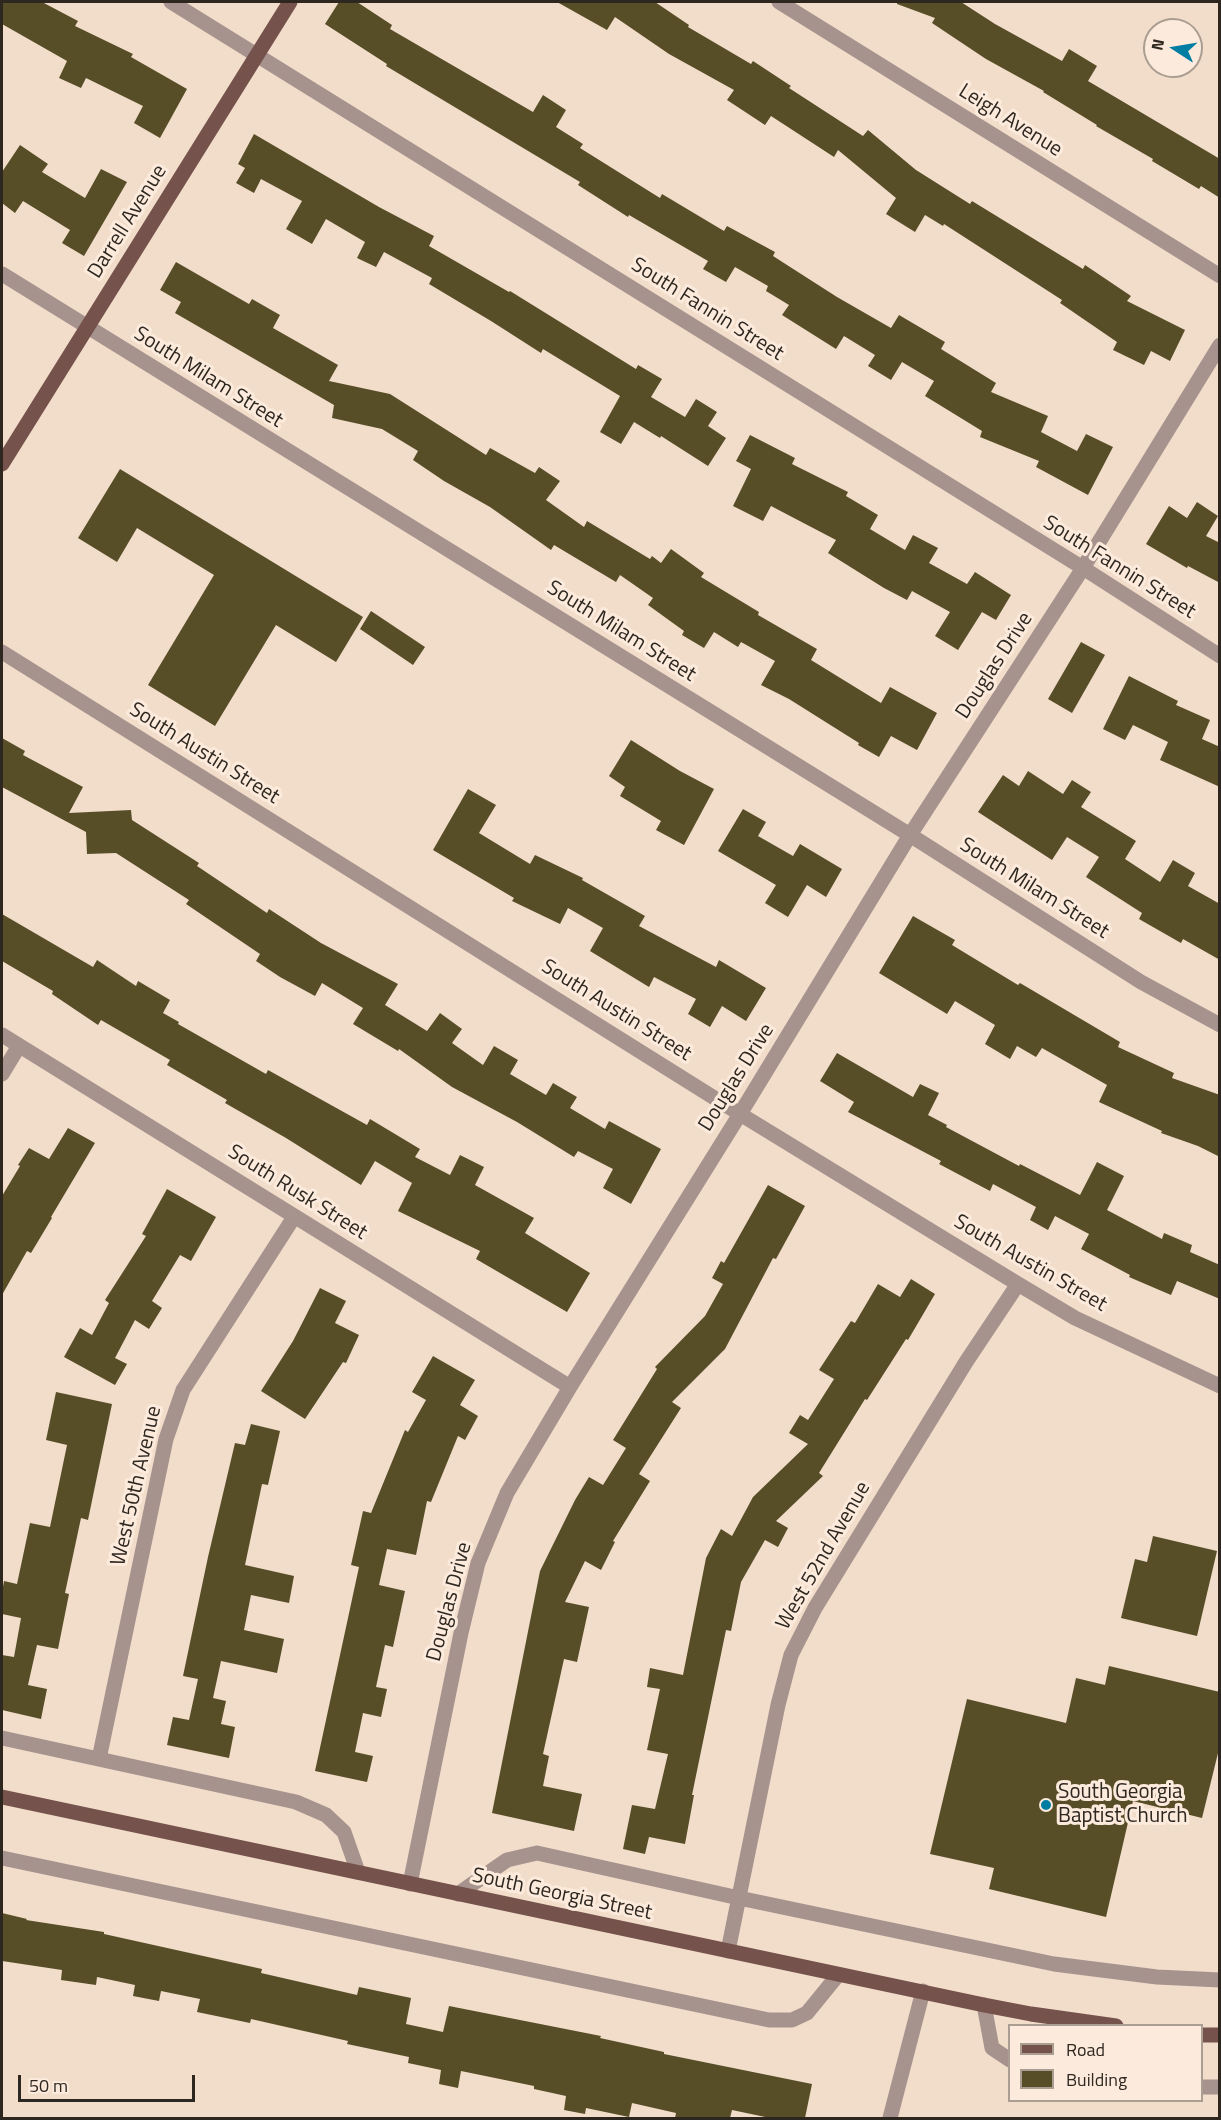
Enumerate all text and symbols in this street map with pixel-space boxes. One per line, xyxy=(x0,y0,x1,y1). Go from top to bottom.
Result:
north arrow xyxy=(1143,18,1203,78)
text: N xyxy=(1144,37,1170,53)
street label: Leigh Avenue xyxy=(953,79,1067,163)
street label: Darrell Avenue xyxy=(83,161,173,283)
street label: South Fannin Street xyxy=(626,253,788,367)
street label: South Milam Street xyxy=(129,322,287,434)
street label: South Fannin Street xyxy=(1038,511,1200,625)
street label: South Milam Street xyxy=(542,576,700,688)
street label: Douglas Drive xyxy=(951,608,1039,724)
street label: South Austin Street xyxy=(124,698,284,810)
street label: South Milam Street xyxy=(955,833,1113,945)
street label: South Austin Street xyxy=(536,955,696,1067)
street label: Douglas Drive xyxy=(694,1019,780,1137)
street label: South Rusk Street xyxy=(223,1140,371,1246)
street label: South Austin Street xyxy=(949,1210,1111,1318)
street label: West 50th Avenue xyxy=(106,1404,168,1568)
street label: West 52nd Avenue xyxy=(771,1477,877,1635)
street label: Douglas Drive xyxy=(422,1540,478,1664)
place label: South Georgia Baptist Church xyxy=(1058,1780,1188,1830)
marker: South Georgia Baptist Church xyxy=(1039,1798,1053,1812)
street label: South Georgia Street xyxy=(470,1864,654,1926)
legend xyxy=(1008,2024,1203,2102)
text: Road xyxy=(1066,2036,1105,2063)
scale bar xyxy=(21,2063,198,2101)
text: Building xyxy=(1066,2066,1127,2093)
text: 50 m xyxy=(29,2072,68,2099)

